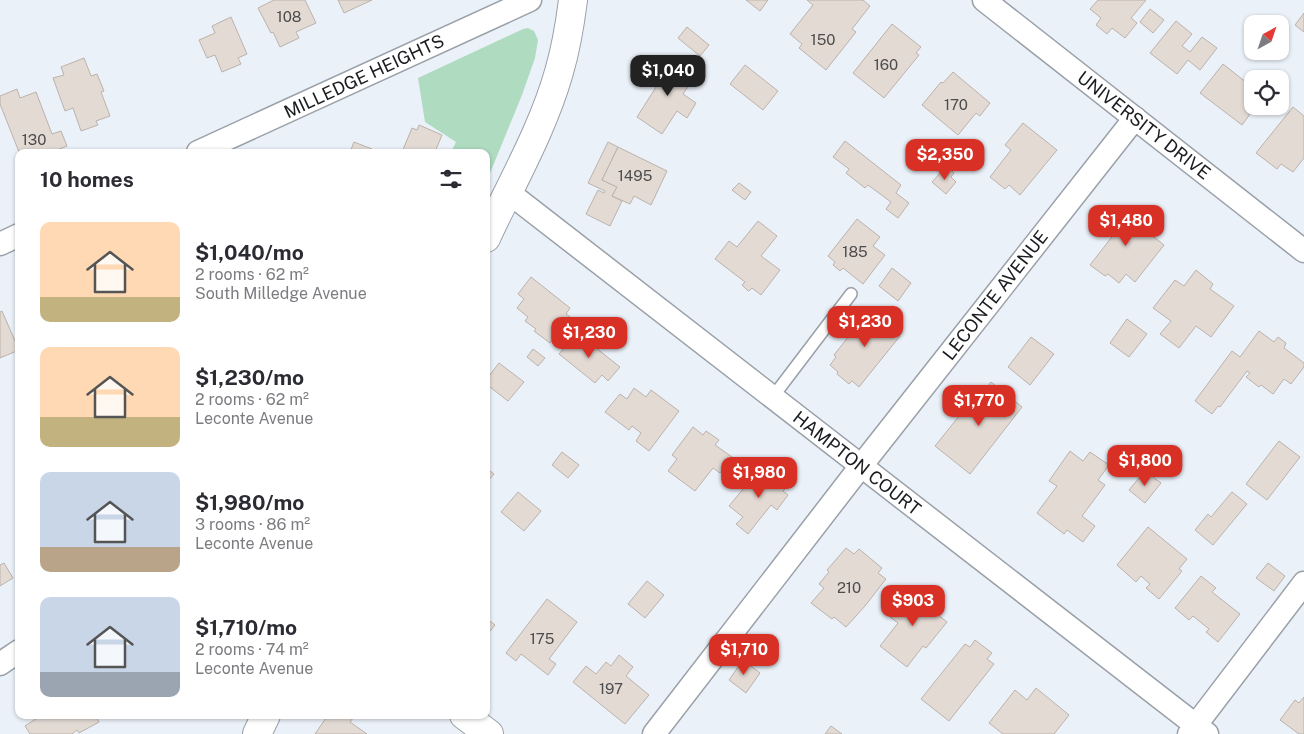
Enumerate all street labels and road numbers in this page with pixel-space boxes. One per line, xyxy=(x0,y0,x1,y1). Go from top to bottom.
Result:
street label: MILLEDGE HEIGHTS xyxy=(281,30,447,122)
street label: UNIVERSITY DRIVE xyxy=(1073,66,1215,184)
street label: LECONTE AVENUE xyxy=(938,226,1052,364)
street label: HAMPTON COURT xyxy=(789,407,925,520)

